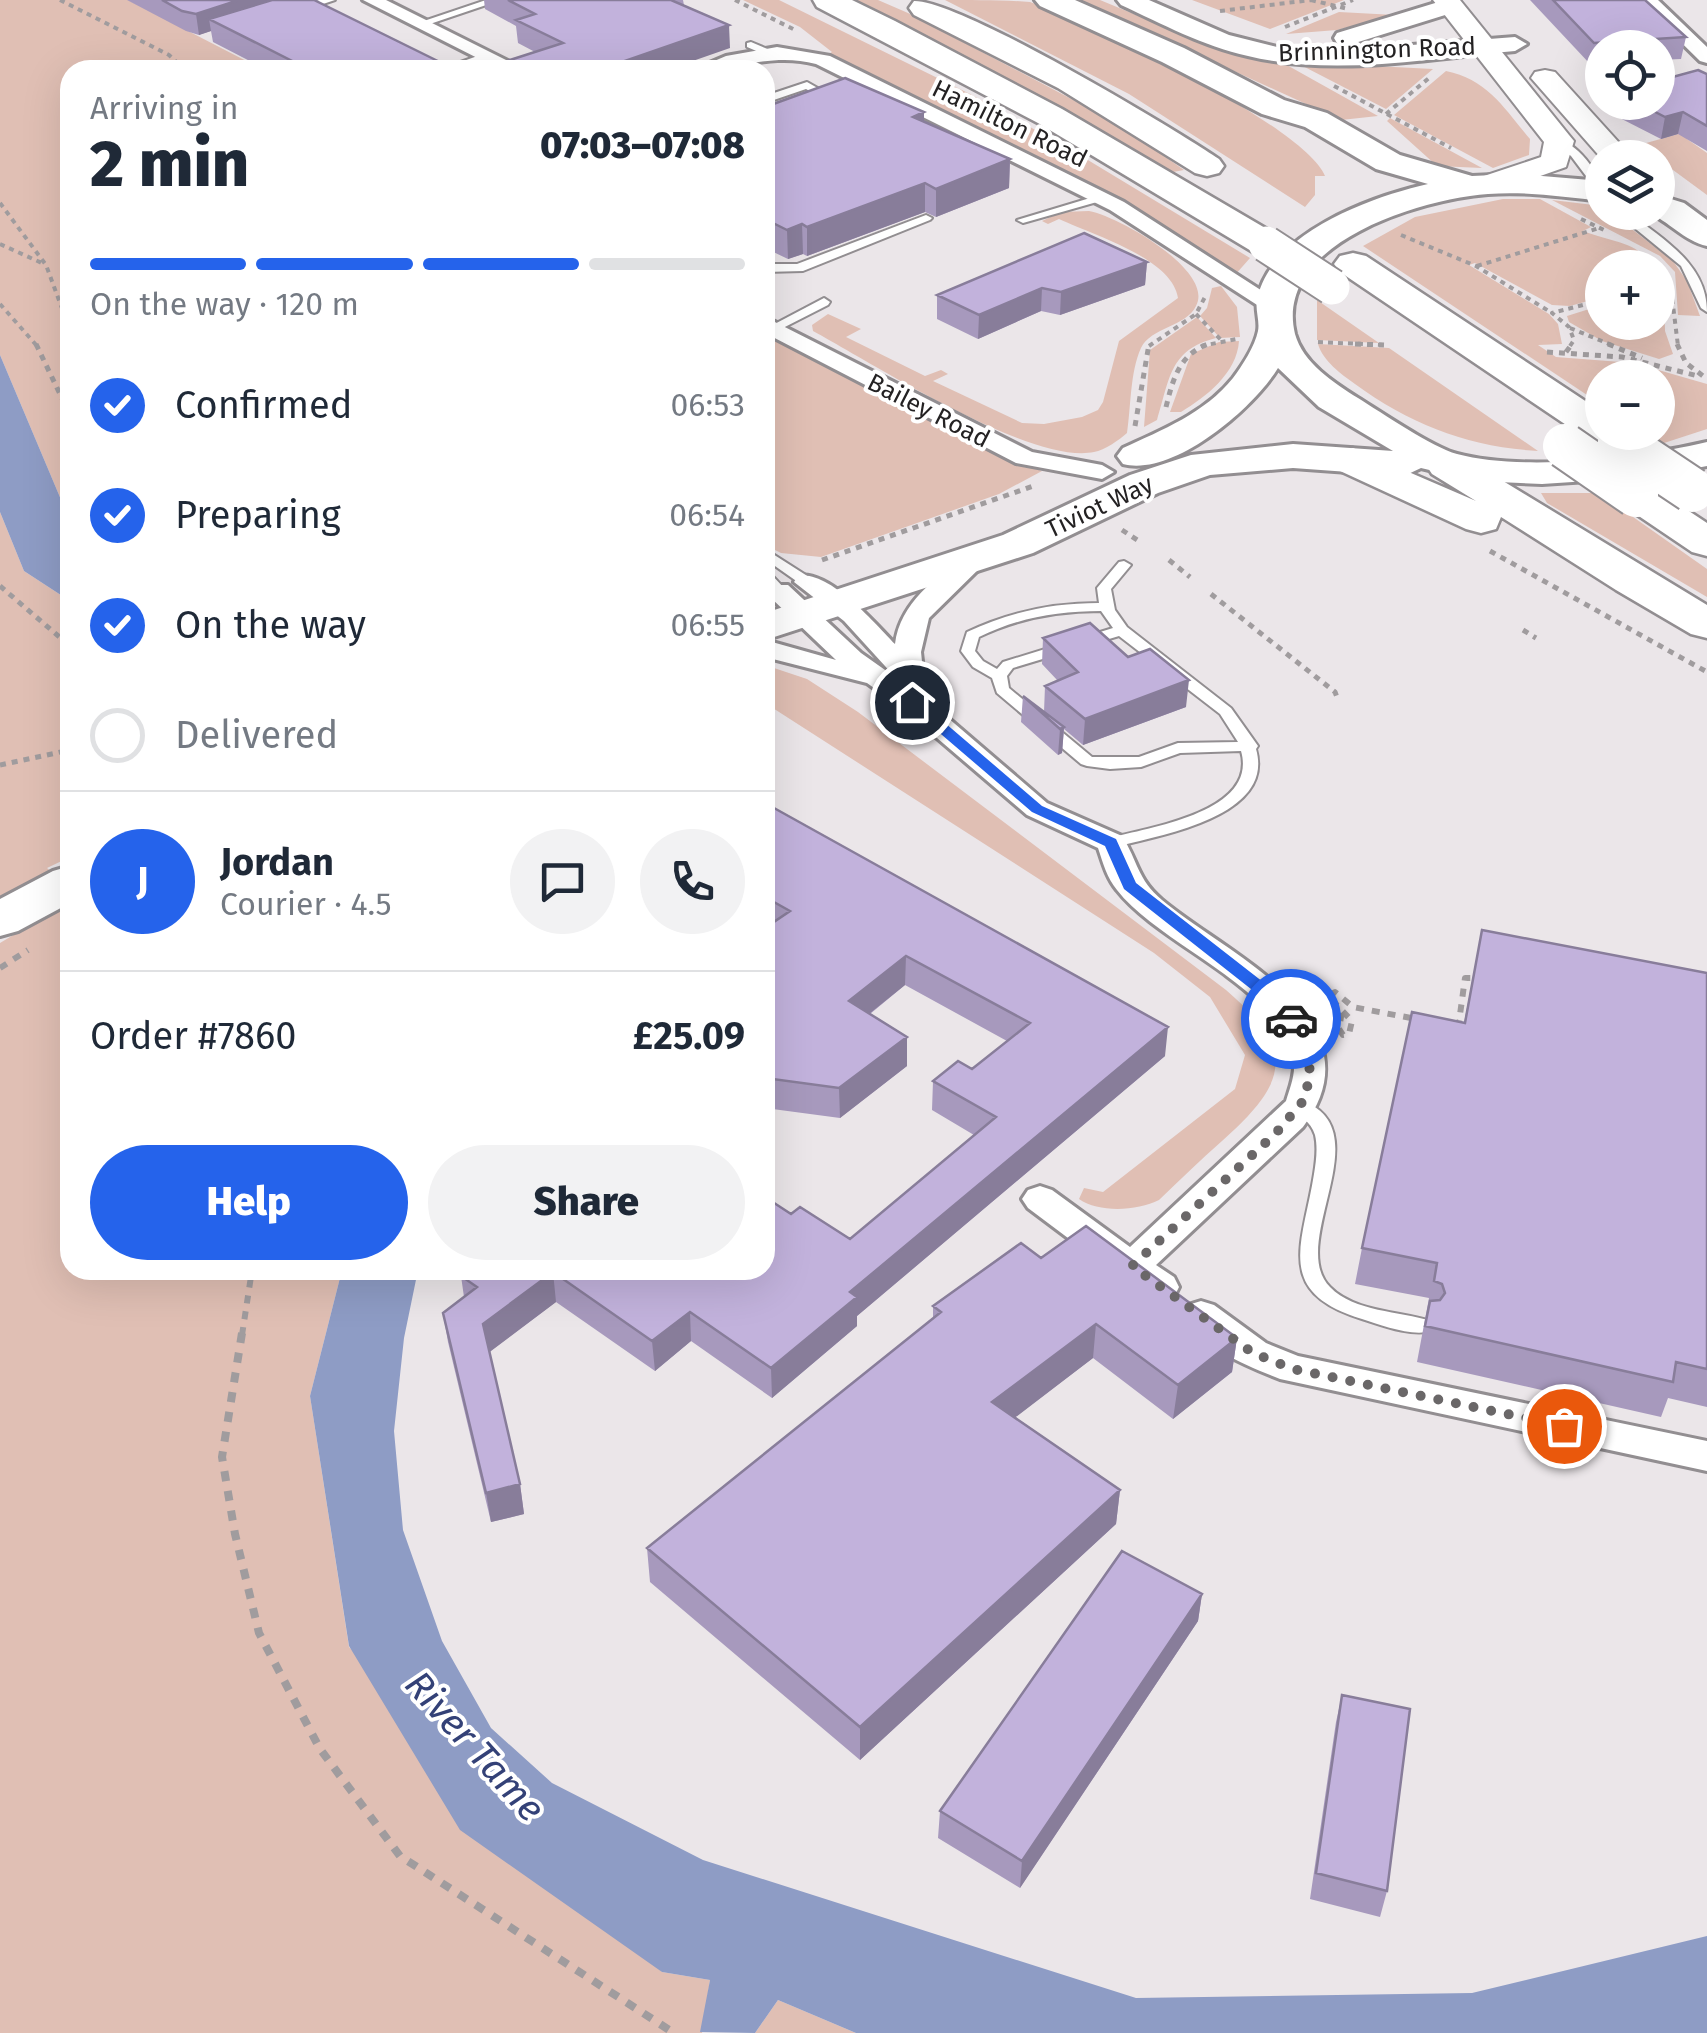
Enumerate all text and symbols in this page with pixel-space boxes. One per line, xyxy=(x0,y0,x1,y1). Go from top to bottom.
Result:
map controls xyxy=(1585,30,1675,450)
button: locate xyxy=(1585,30,1675,120)
street label: Brinnington Road xyxy=(1278,32,1477,68)
street label: Hamilton Road xyxy=(927,73,1092,174)
text: Arriving in xyxy=(90,89,238,127)
text: 07:03–07:08 xyxy=(540,122,745,168)
text: 2 min xyxy=(90,125,249,203)
button: layers xyxy=(1585,140,1675,230)
button: + xyxy=(1585,250,1675,340)
text: On the way · 120 m xyxy=(90,285,359,323)
button: − xyxy=(1585,360,1675,450)
street label: Bailey Road xyxy=(862,367,995,454)
icon: check xyxy=(90,378,145,433)
text: Confirmed xyxy=(175,382,353,428)
text: 06:53 xyxy=(671,386,745,424)
street label: Tiviot Way xyxy=(1041,469,1159,545)
icon: check xyxy=(90,488,145,543)
text: Preparing xyxy=(175,492,341,538)
text: 06:54 xyxy=(669,496,745,534)
icon: check xyxy=(90,598,145,653)
text: On the way xyxy=(175,602,366,648)
text: 06:55 xyxy=(670,606,745,644)
pin xyxy=(870,660,955,745)
icon: home xyxy=(885,675,940,730)
text: Delivered xyxy=(175,712,338,758)
button: chat xyxy=(510,829,615,934)
button: phone xyxy=(640,829,745,934)
text: Jordan xyxy=(220,839,334,885)
text: J xyxy=(136,858,149,904)
text: Courier · 4.5 xyxy=(220,885,391,923)
courier xyxy=(1241,969,1341,1069)
icon: car xyxy=(1264,992,1319,1047)
text: Order #7860 xyxy=(90,1013,296,1059)
text: £25.09 xyxy=(633,1013,745,1059)
button: Help xyxy=(90,1145,408,1260)
button: Share xyxy=(428,1145,745,1260)
pin xyxy=(1522,1384,1607,1469)
icon: bag xyxy=(1537,1399,1592,1454)
water label: River Tame xyxy=(396,1661,554,1831)

